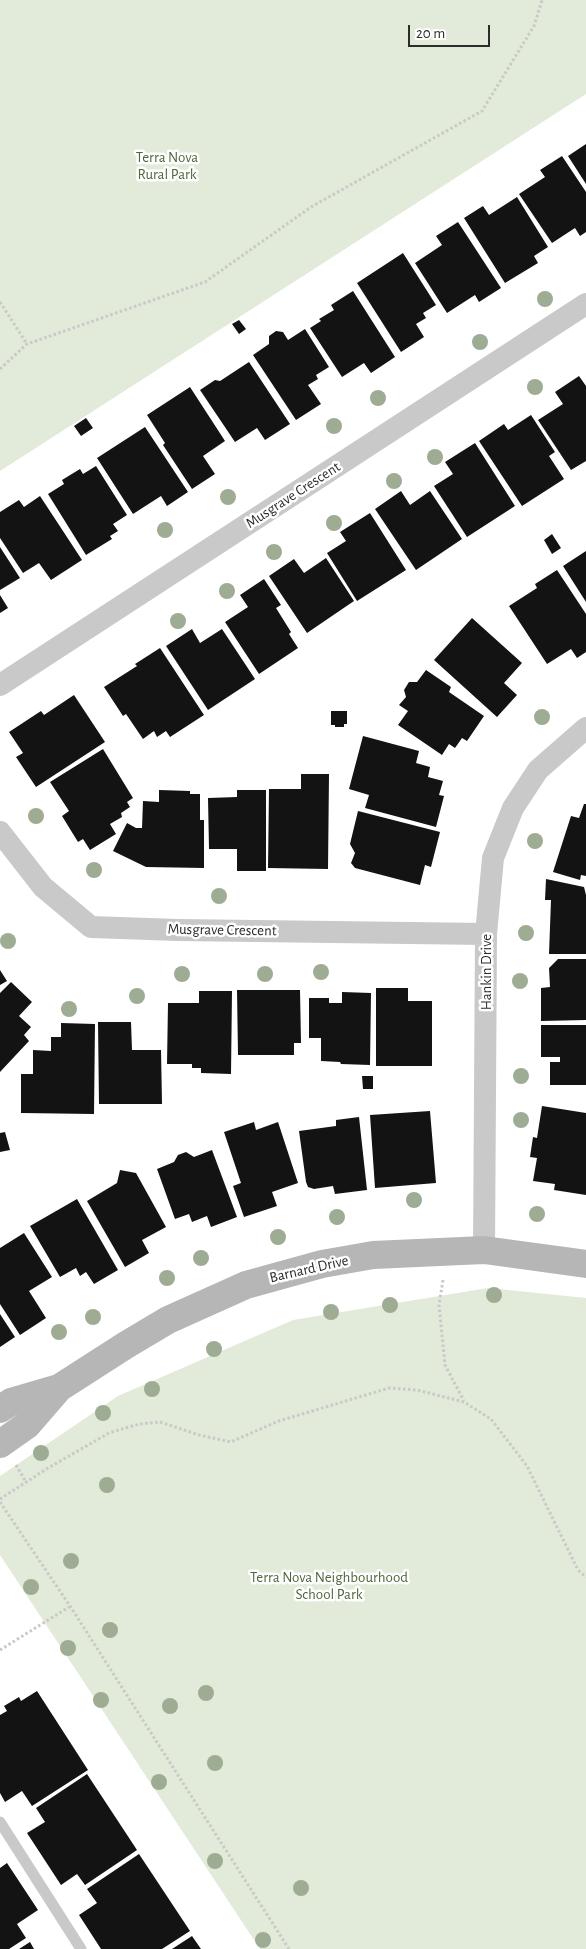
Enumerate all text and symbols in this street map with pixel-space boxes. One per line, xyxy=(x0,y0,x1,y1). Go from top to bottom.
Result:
scale bar xyxy=(411,15,494,47)
text: 20 m xyxy=(416,26,445,41)
park label: Terra Nova Rural Park xyxy=(136,148,198,183)
street label: Musgrave Crescent xyxy=(242,458,344,532)
street label: Musgrave Crescent xyxy=(167,920,277,940)
street label: Hankin Drive xyxy=(477,934,495,1010)
street label: Barnard Drive xyxy=(268,1251,350,1287)
park label: Terra Nova Neighbourhood School Park xyxy=(250,1568,408,1603)

